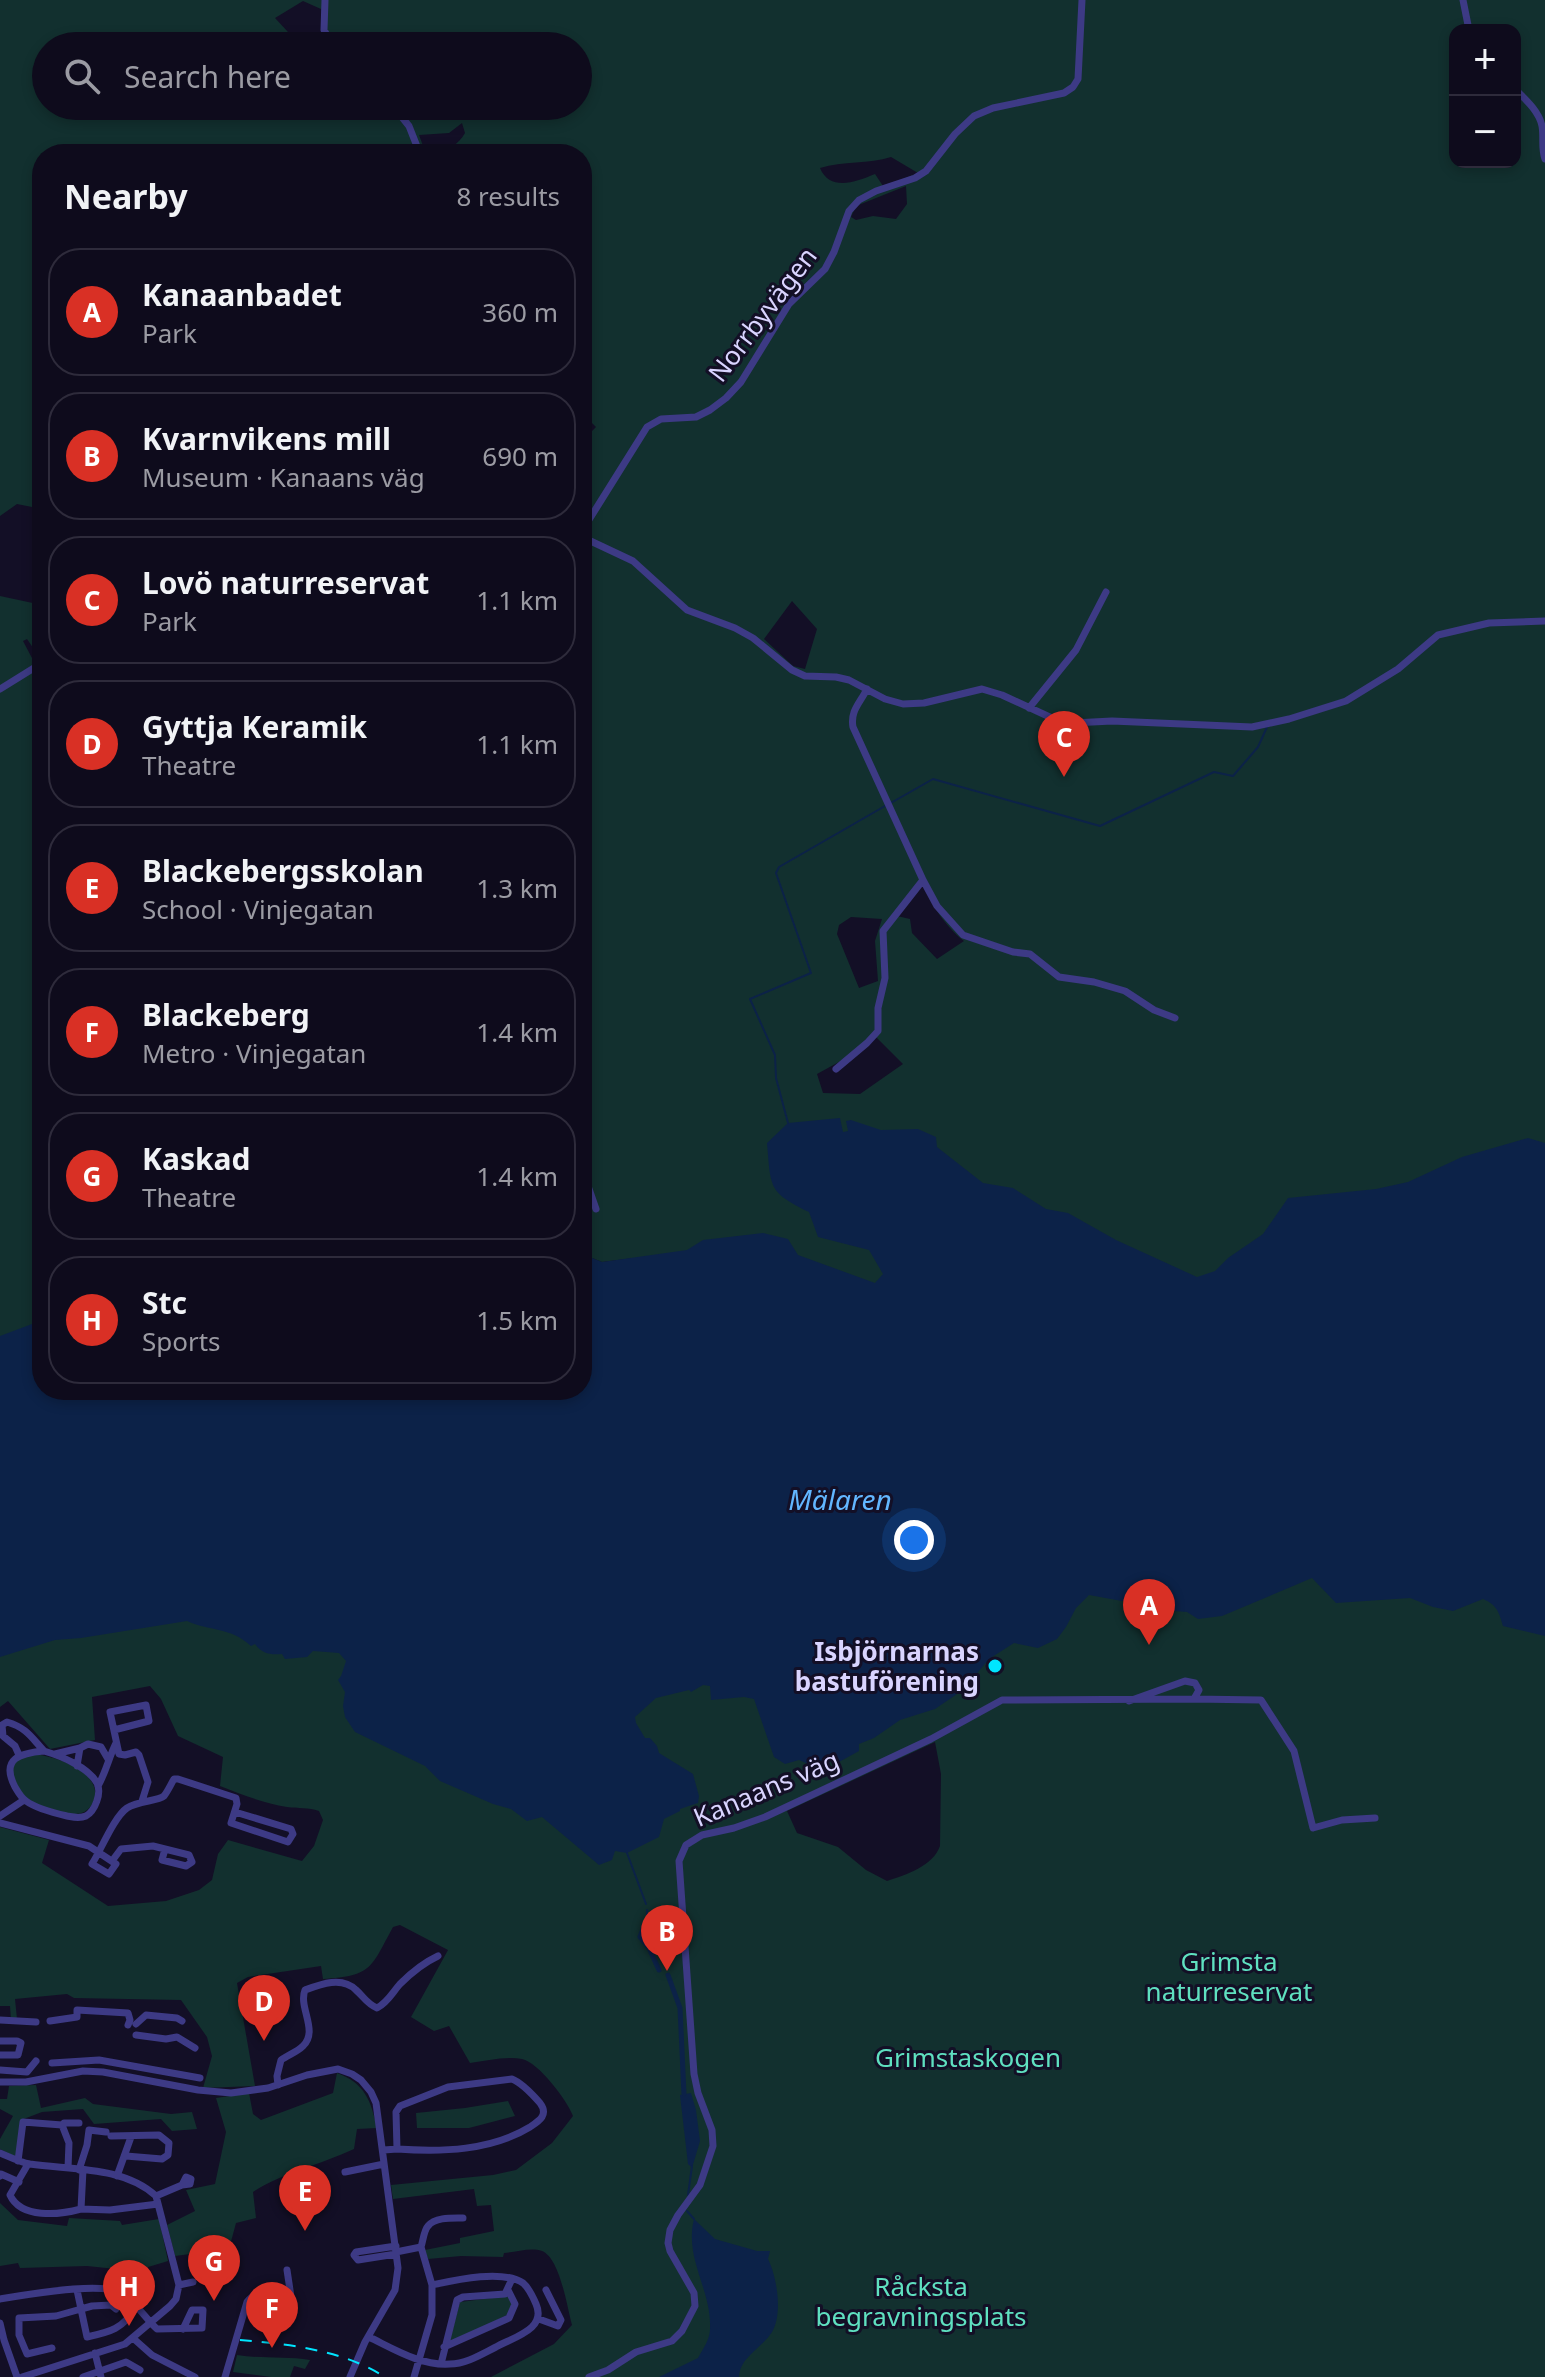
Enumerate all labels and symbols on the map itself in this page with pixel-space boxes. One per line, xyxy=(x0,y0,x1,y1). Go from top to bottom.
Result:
street label: Norrbyvägen xyxy=(699,239,825,389)
pin: C xyxy=(1038,711,1090,777)
water label: Mälaren xyxy=(788,1480,892,1518)
your location xyxy=(894,1520,934,1560)
pin: A xyxy=(1123,1579,1175,1645)
place label: Isbjörnarnas bastuförening xyxy=(795,1633,979,1699)
marker: Isbjörnarnas bastuförening xyxy=(986,1657,1004,1675)
street label: Kanaans väg xyxy=(688,1741,844,1835)
pin: B xyxy=(641,1905,693,1971)
park label: Grimsta naturreservat xyxy=(1146,1943,1312,2009)
pin: D xyxy=(238,1975,290,2041)
park label: Grimstaskogen xyxy=(875,2039,1061,2075)
pin: E xyxy=(279,2165,331,2231)
pin: G xyxy=(188,2235,240,2301)
pin: H xyxy=(103,2260,155,2326)
park label: Råcksta begravningsplats xyxy=(815,2268,1027,2334)
pin: F xyxy=(246,2282,298,2348)

